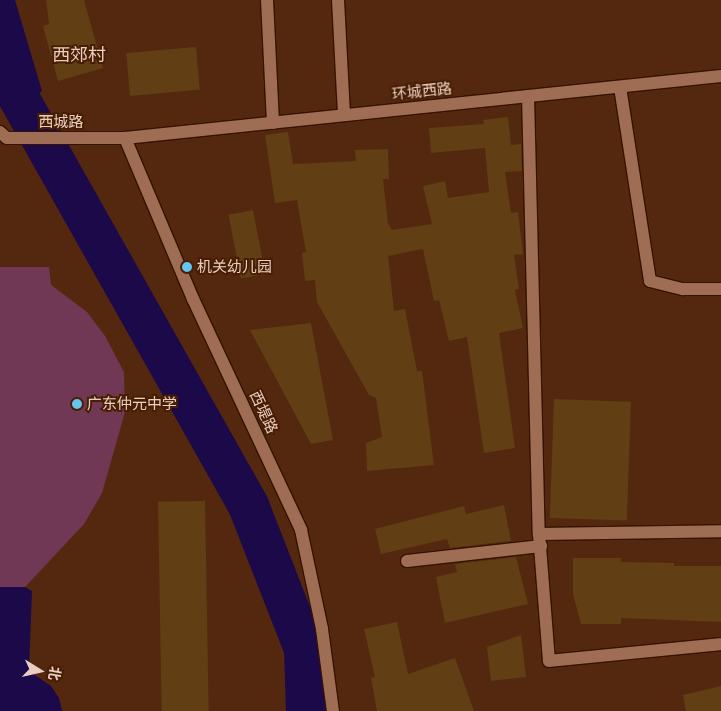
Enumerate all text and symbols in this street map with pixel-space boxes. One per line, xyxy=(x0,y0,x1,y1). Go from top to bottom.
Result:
district label: 西郊村 xyxy=(52,44,106,66)
street label: 环城西路 xyxy=(391,79,453,103)
street label: 西城路 xyxy=(39,113,83,131)
place label: 机关幼儿园 xyxy=(197,258,272,276)
marker: 机关幼儿园 xyxy=(181,261,193,273)
street label: 西堤路 xyxy=(246,388,282,436)
place label: 广东仲元中学 xyxy=(87,395,177,413)
marker: 广东仲元中学 xyxy=(71,398,83,410)
north arrow xyxy=(15,646,65,696)
text: 北 xyxy=(45,665,65,682)

